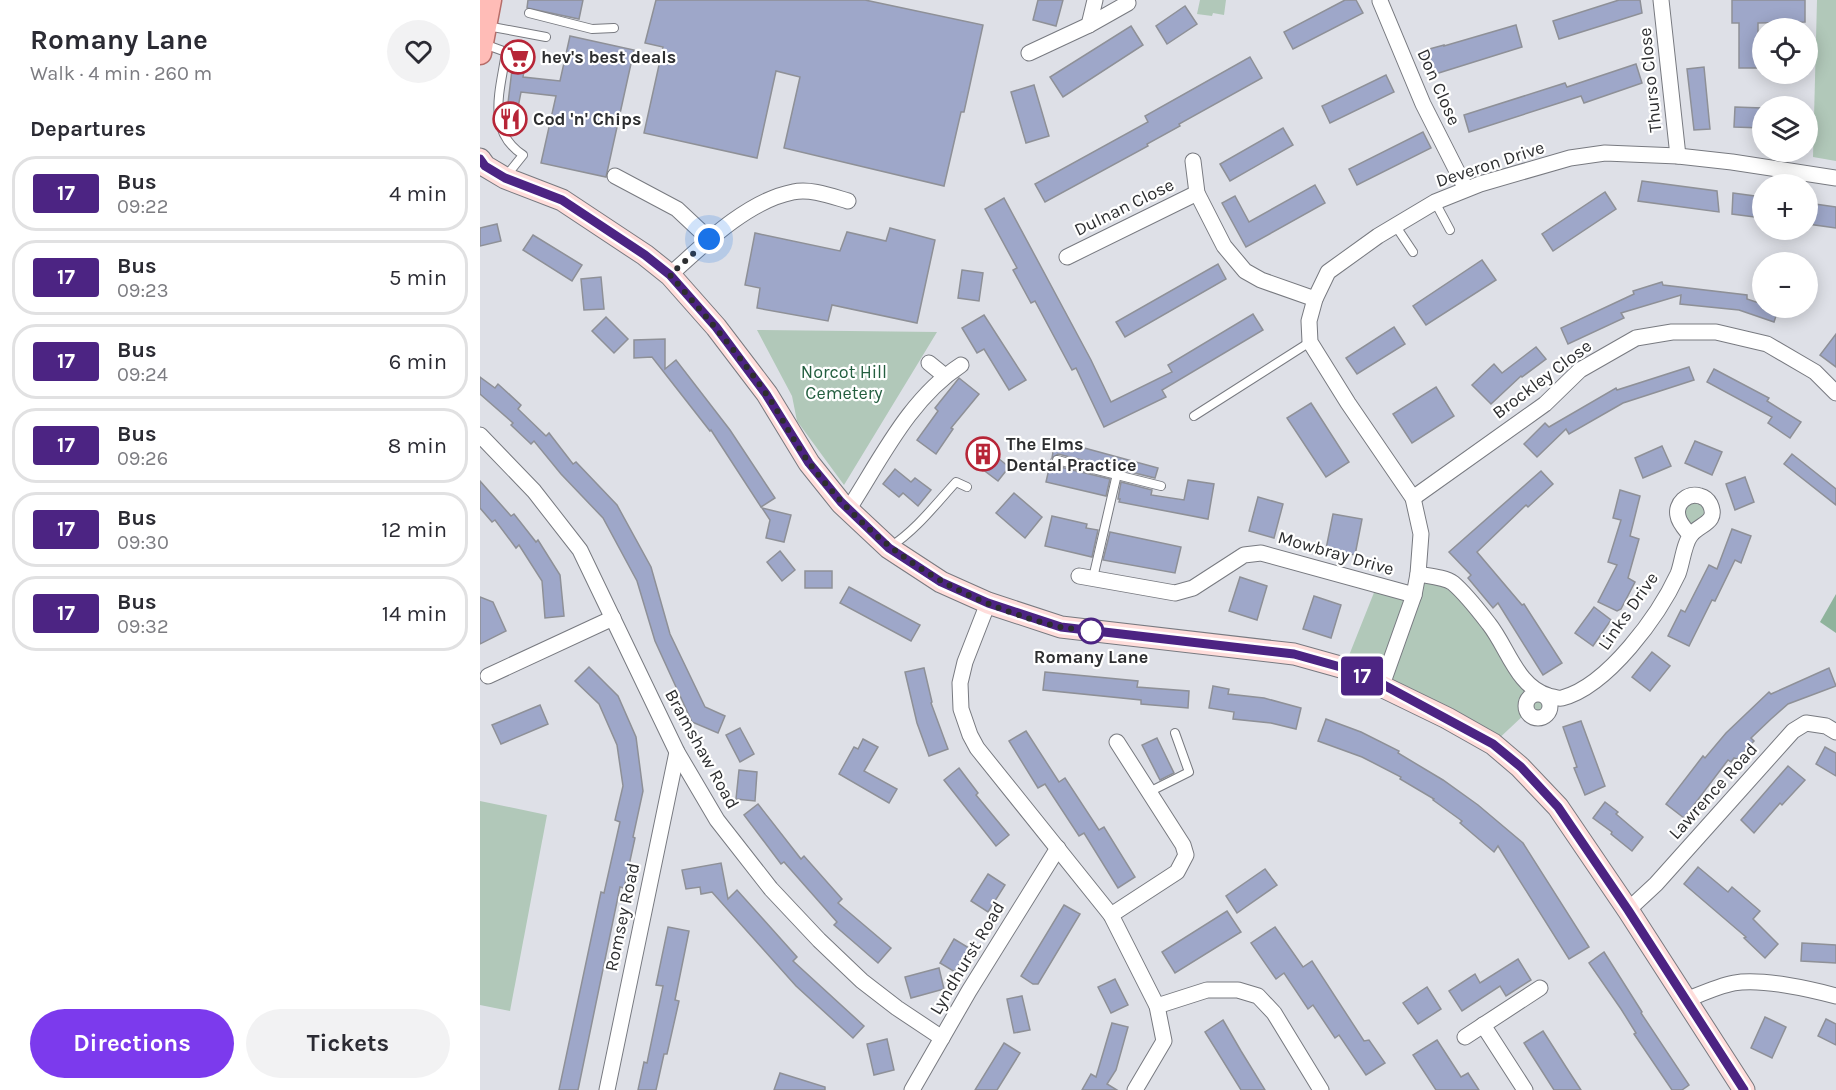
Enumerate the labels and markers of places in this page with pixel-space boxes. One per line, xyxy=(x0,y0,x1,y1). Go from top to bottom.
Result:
supermarket icon: hev's best deals xyxy=(500,39,536,75)
place label: hev's best deals xyxy=(541,46,676,68)
restaurant icon: Cod 'n' Chips xyxy=(492,101,528,137)
place label: Cod 'n' Chips xyxy=(533,108,641,130)
place label: The Elms Dental Practice xyxy=(1006,433,1136,476)
building icon: The Elms Dental Practice xyxy=(965,436,1001,472)
marker: Romany Lane xyxy=(1078,618,1104,644)
place label: Romany Lane xyxy=(1034,646,1148,668)

